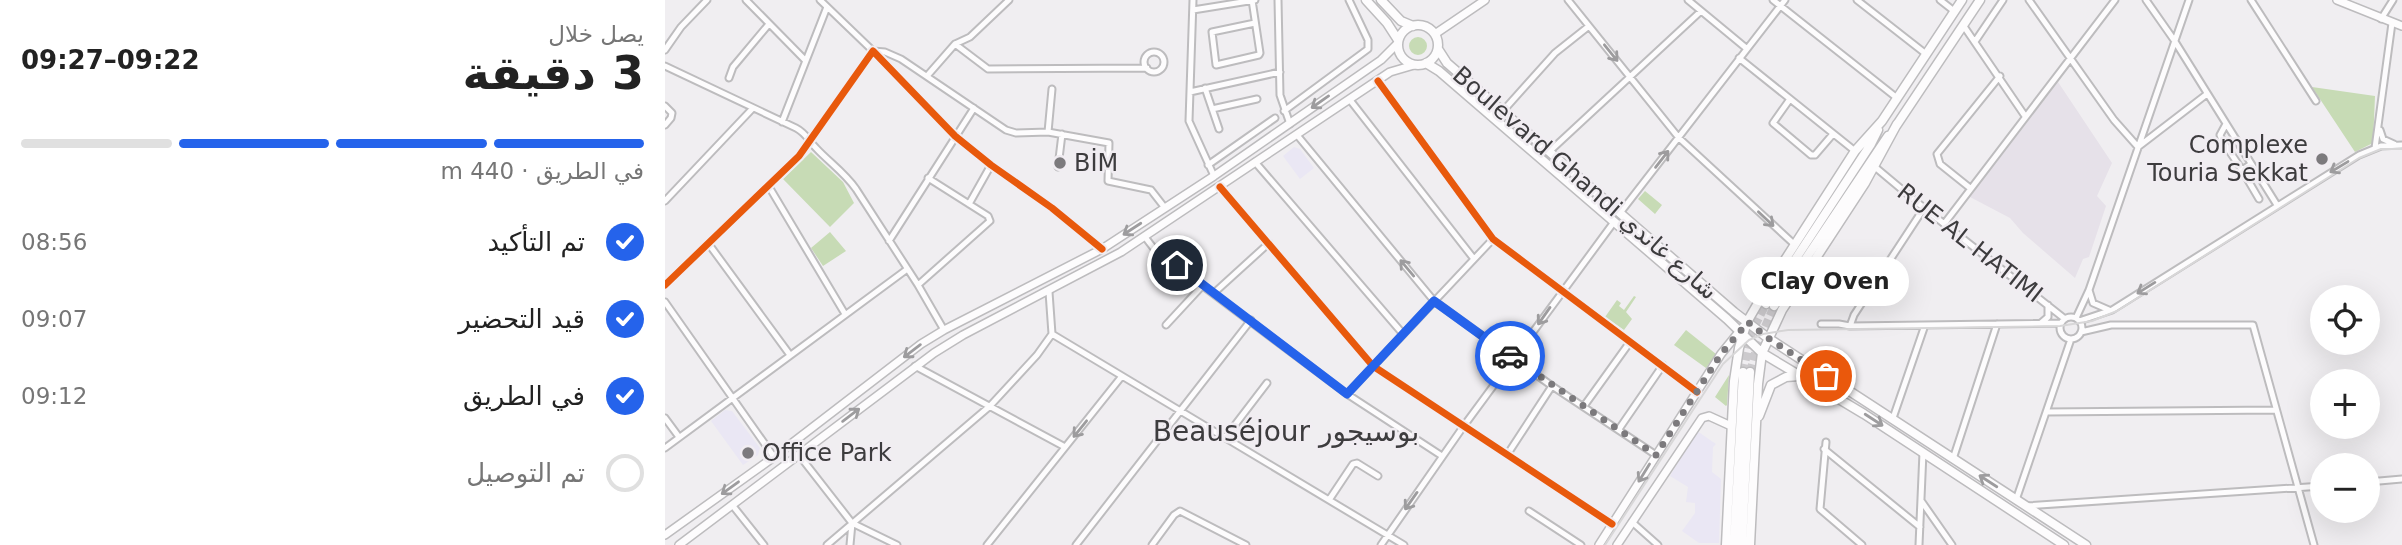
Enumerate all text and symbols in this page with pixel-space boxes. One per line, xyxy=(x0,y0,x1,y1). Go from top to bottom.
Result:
text: يصل خلال xyxy=(548,21,644,47)
one-way arrow xyxy=(1603,44,1619,62)
text: 09:22–09:27 xyxy=(21,45,200,75)
text: 3 دقيقة xyxy=(462,46,644,100)
street label: Boulevard Ghandi شارع غاندي xyxy=(1447,61,1723,305)
one-way arrow xyxy=(1311,95,1331,109)
place label: Complexe Touria Sekkat xyxy=(2146,131,2308,187)
place label: BİM xyxy=(1074,148,1118,177)
one-way arrow xyxy=(1655,151,1670,169)
marker: Complexe Touria Sekkat xyxy=(2314,151,2330,167)
marker: BİM xyxy=(1052,155,1068,171)
text: في الطريق · 440 m xyxy=(440,158,644,184)
one-way arrow xyxy=(2330,160,2349,175)
street label: RUE AL HATIMI xyxy=(1892,178,2048,308)
one-way arrow xyxy=(1757,210,1774,227)
one-way arrow xyxy=(1122,222,1142,236)
icon: check xyxy=(606,223,644,261)
text: تم التأكيد xyxy=(487,227,585,257)
text: 08:56 xyxy=(21,229,87,255)
pin xyxy=(1147,235,1207,295)
icon: home xyxy=(1158,246,1196,284)
callout: Clay Oven xyxy=(1742,257,1910,306)
one-way arrow xyxy=(1399,259,1414,277)
text: Clay Oven xyxy=(1760,268,1890,294)
one-way arrow xyxy=(2137,282,2157,296)
map controls xyxy=(2310,285,2380,523)
button: locate xyxy=(2310,285,2380,355)
icon: check xyxy=(606,300,644,338)
text: قيد التحضير xyxy=(458,304,585,334)
text: 09:07 xyxy=(21,306,87,332)
one-way arrow xyxy=(1537,306,1551,325)
courier xyxy=(1475,321,1545,391)
icon: car xyxy=(1491,337,1529,375)
one-way arrow xyxy=(903,344,921,359)
pin xyxy=(1796,346,1856,406)
icon: bag xyxy=(1807,357,1845,395)
button: + xyxy=(2310,369,2380,439)
icon: check xyxy=(606,377,644,415)
text: في الطريق xyxy=(463,381,585,411)
text: 09:12 xyxy=(21,383,87,409)
one-way arrow xyxy=(841,408,859,423)
one-way arrow xyxy=(1863,414,1883,428)
district label: Beauséjour بوسيجور xyxy=(1153,415,1419,448)
one-way arrow xyxy=(1072,420,1087,438)
place label: Office Park xyxy=(762,439,892,467)
marker: Office Park xyxy=(740,445,756,461)
button: − xyxy=(2310,453,2380,523)
text: تم التوصيل xyxy=(466,458,585,488)
one-way arrow xyxy=(1637,463,1651,483)
one-way arrow xyxy=(1978,474,1998,488)
one-way arrow xyxy=(721,481,740,496)
one-way arrow xyxy=(1404,491,1418,510)

